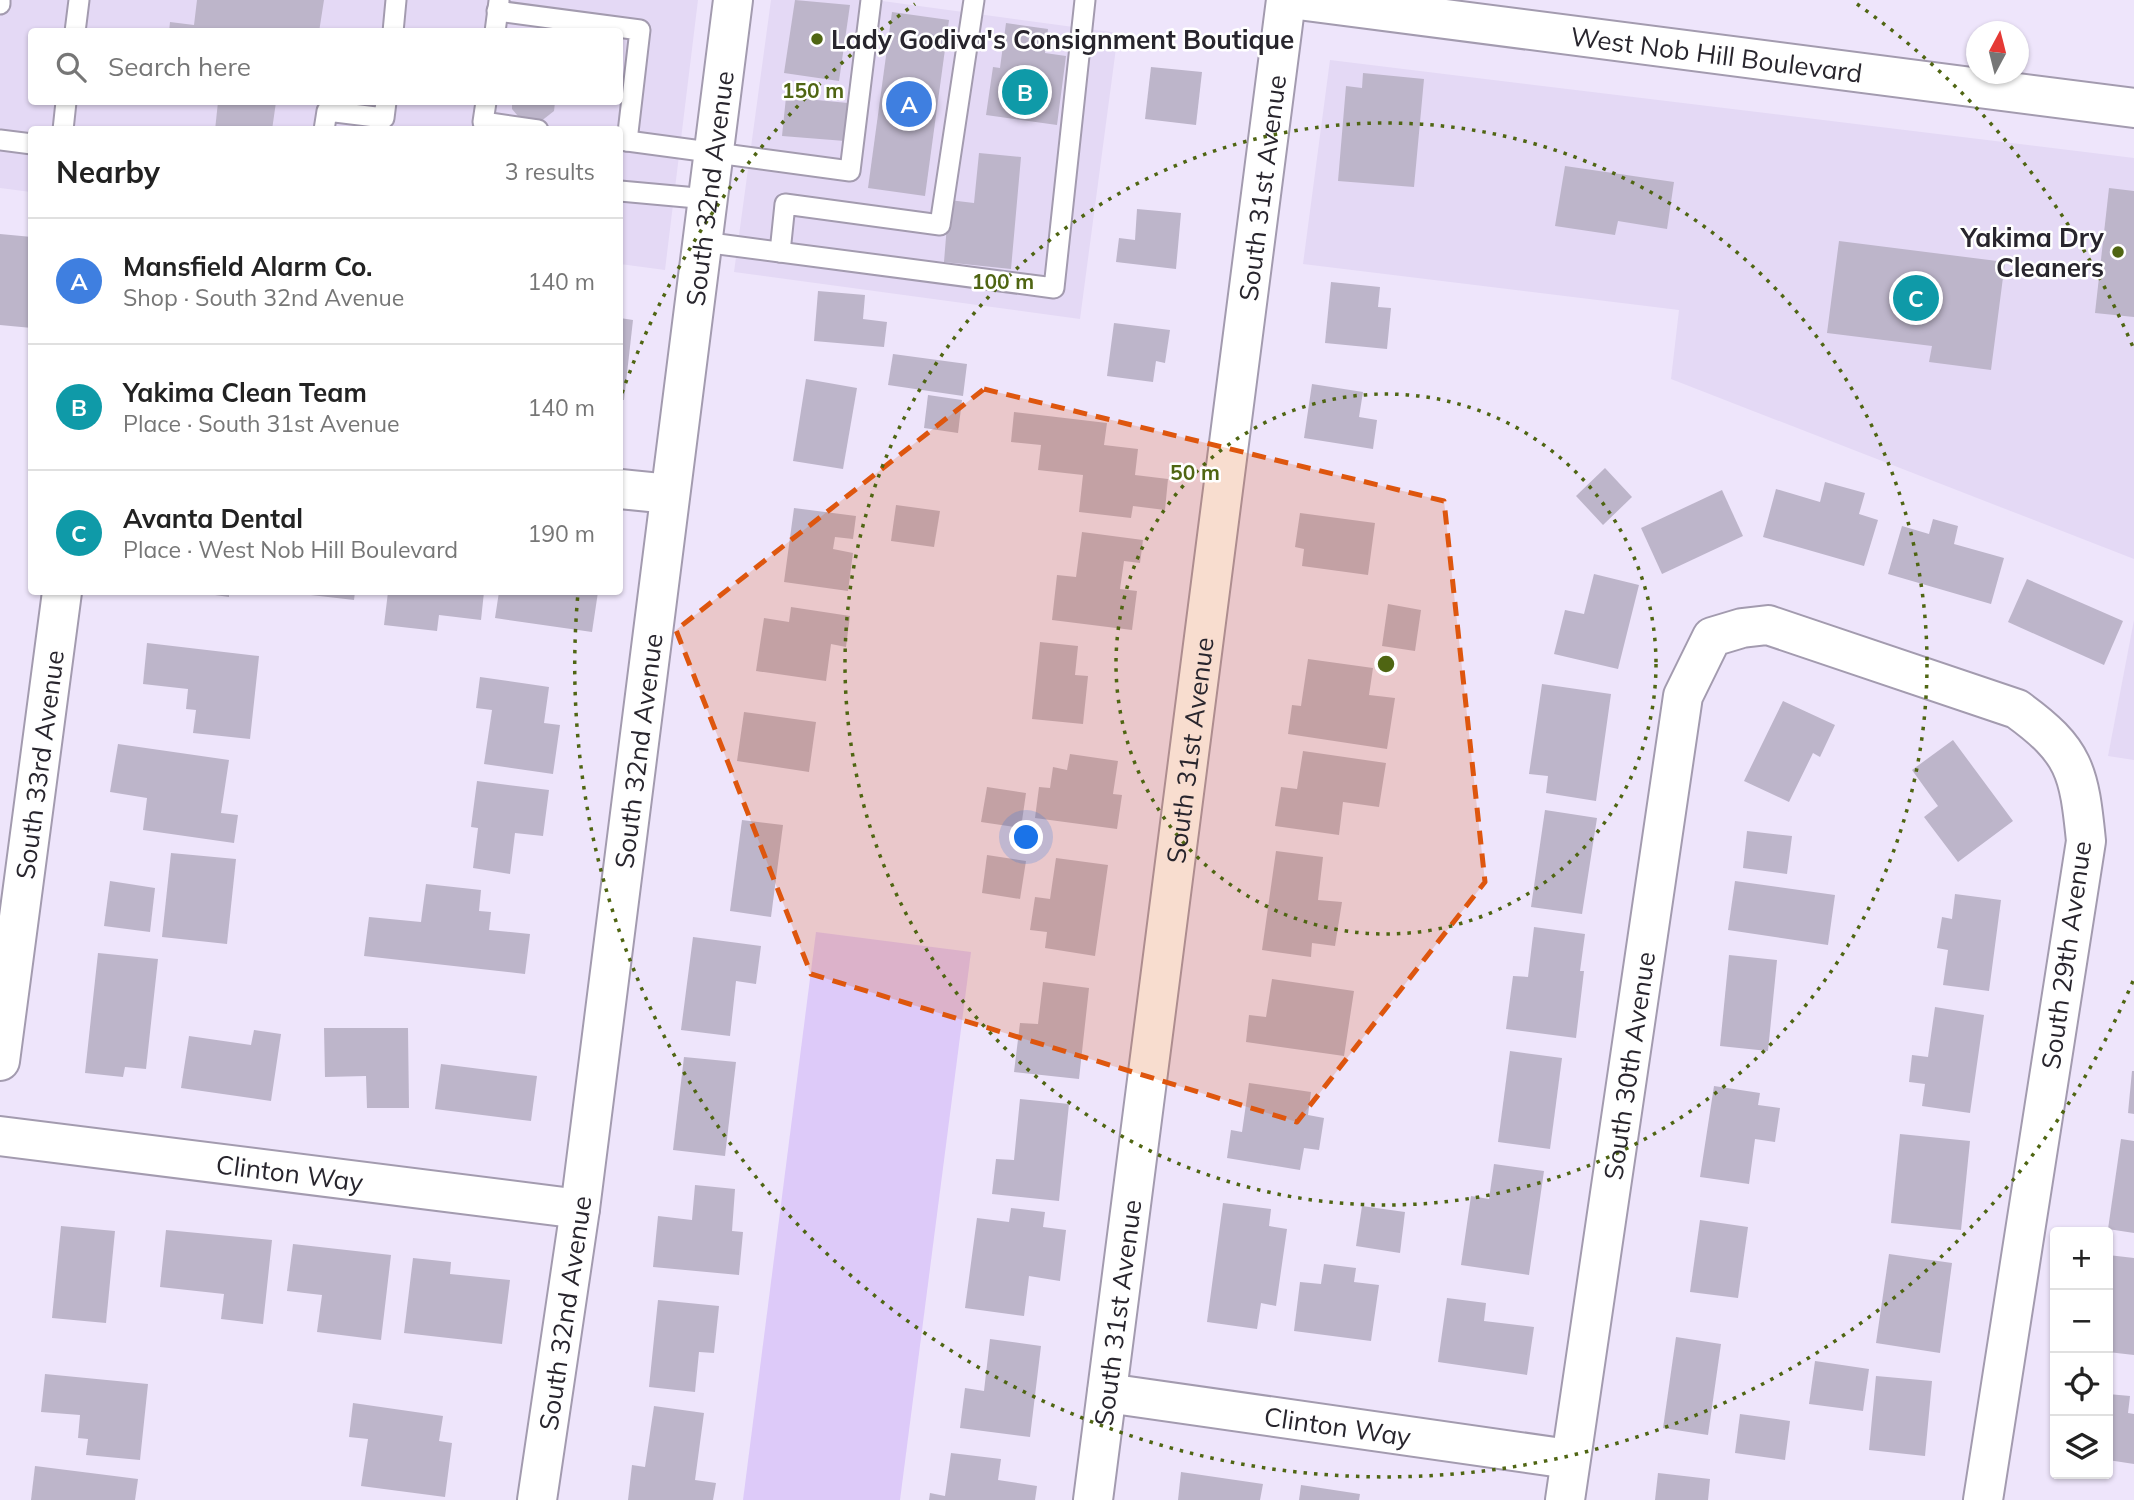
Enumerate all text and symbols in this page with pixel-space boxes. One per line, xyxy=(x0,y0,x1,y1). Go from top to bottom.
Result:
street label: West Nob Hill Boulevard xyxy=(1569,19,1864,89)
north arrow xyxy=(1966,21,2029,84)
place label: Lady Godiva's Consignment Boutique xyxy=(831,23,1294,56)
search box xyxy=(28,28,623,105)
marker: Lady Godiva's Consignment Boutique xyxy=(809,31,825,47)
icon: search xyxy=(52,48,90,86)
text: Search here xyxy=(108,50,251,83)
pin: B xyxy=(1002,66,1048,118)
street label: South 32nd Avenue xyxy=(678,69,740,308)
street label: South 31st Avenue xyxy=(1231,73,1293,303)
text: 150 m xyxy=(782,77,844,103)
pin: A xyxy=(886,78,932,130)
text: Nearby xyxy=(56,153,160,191)
text: 3 results xyxy=(505,157,595,186)
place label: Yakima Dry Cleaners xyxy=(1960,221,2105,284)
marker: Yakima Dry Cleaners xyxy=(2110,244,2126,260)
text: Mansfield Alarm Co. xyxy=(123,250,372,283)
text: A xyxy=(70,267,88,296)
text: 140 m xyxy=(527,267,595,296)
text: 100 m xyxy=(972,268,1034,294)
pin: C xyxy=(1893,272,1939,324)
text: Shop · South 32nd Avenue xyxy=(123,283,404,312)
text: Yakima Clean Team xyxy=(123,376,367,409)
text: B xyxy=(71,393,87,422)
text: 140 m xyxy=(527,393,595,422)
text: Place · South 31st Avenue xyxy=(123,409,400,438)
text: 50 m xyxy=(1170,459,1220,485)
text: Avanta Dental xyxy=(123,502,303,535)
text: C xyxy=(71,519,87,548)
text: 190 m xyxy=(527,519,595,548)
text: Place · West Nob Hill Boulevard xyxy=(123,535,458,564)
street label: South 32nd Avenue xyxy=(607,631,669,870)
street label: South 31st Avenue xyxy=(1159,635,1220,865)
street label: South 33rd Avenue xyxy=(8,648,71,881)
centre of rings xyxy=(1374,652,1398,676)
your location xyxy=(1009,820,1043,854)
street label: South 29th Avenue xyxy=(2034,839,2098,1071)
street label: South 30th Avenue xyxy=(1596,949,1662,1182)
street label: Clinton Way xyxy=(214,1147,365,1198)
street label: South 32nd Avenue xyxy=(531,1194,598,1433)
street label: South 31st Avenue xyxy=(1086,1197,1148,1428)
map controls xyxy=(2050,1227,2113,1479)
button: + xyxy=(2050,1227,2113,1290)
button: − xyxy=(2050,1290,2113,1353)
button: locate xyxy=(2050,1353,2113,1416)
street label: Clinton Way xyxy=(1262,1399,1413,1453)
button: layers xyxy=(2050,1416,2113,1479)

